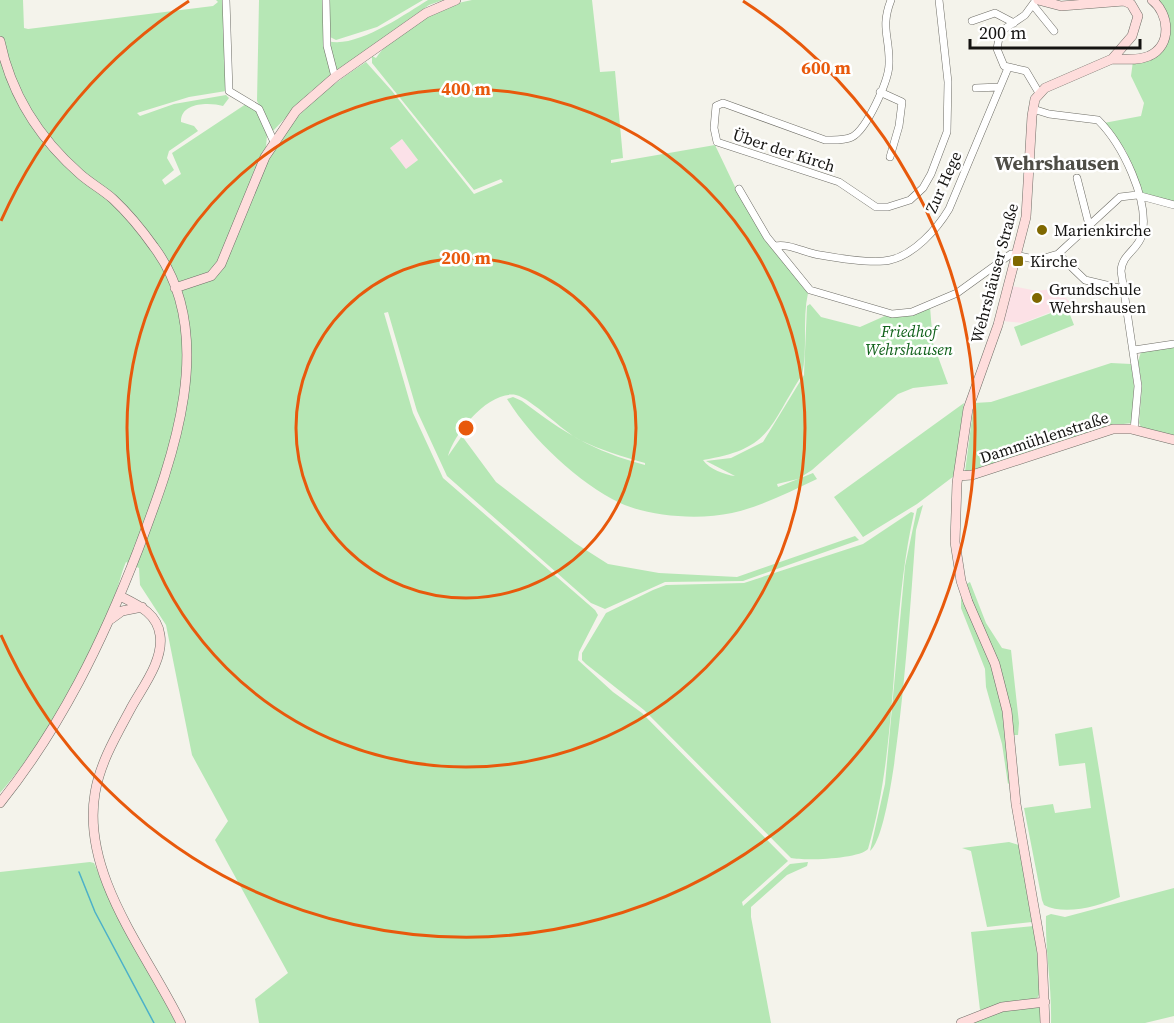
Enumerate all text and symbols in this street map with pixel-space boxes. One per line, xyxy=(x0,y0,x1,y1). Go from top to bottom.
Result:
scale bar xyxy=(970,12,1140,50)
text: 200 m xyxy=(979,20,1026,45)
text: 600 m xyxy=(801,55,851,80)
text: 400 m xyxy=(441,76,491,101)
street label: Über der Kirch xyxy=(730,123,838,177)
street label: Zur Hege xyxy=(920,148,966,216)
district label: Wehrshausen xyxy=(995,149,1119,177)
street label: Wehrshäuser Straße xyxy=(965,201,1023,345)
place label: Marienkirche xyxy=(1054,219,1151,241)
marker: Marienkirche xyxy=(1035,223,1049,237)
text: 200 m xyxy=(441,245,491,270)
place label: Kirche xyxy=(1030,250,1077,272)
marker: Kirche xyxy=(1011,254,1025,268)
place label: Grundschule Wehrshausen xyxy=(1049,278,1146,318)
marker: Grundschule Wehrshausen xyxy=(1030,291,1044,305)
park label: Friedhof Wehrshausen xyxy=(865,320,953,360)
street label: Dammühlenstraße xyxy=(977,406,1111,468)
centre of rings xyxy=(456,418,476,438)

